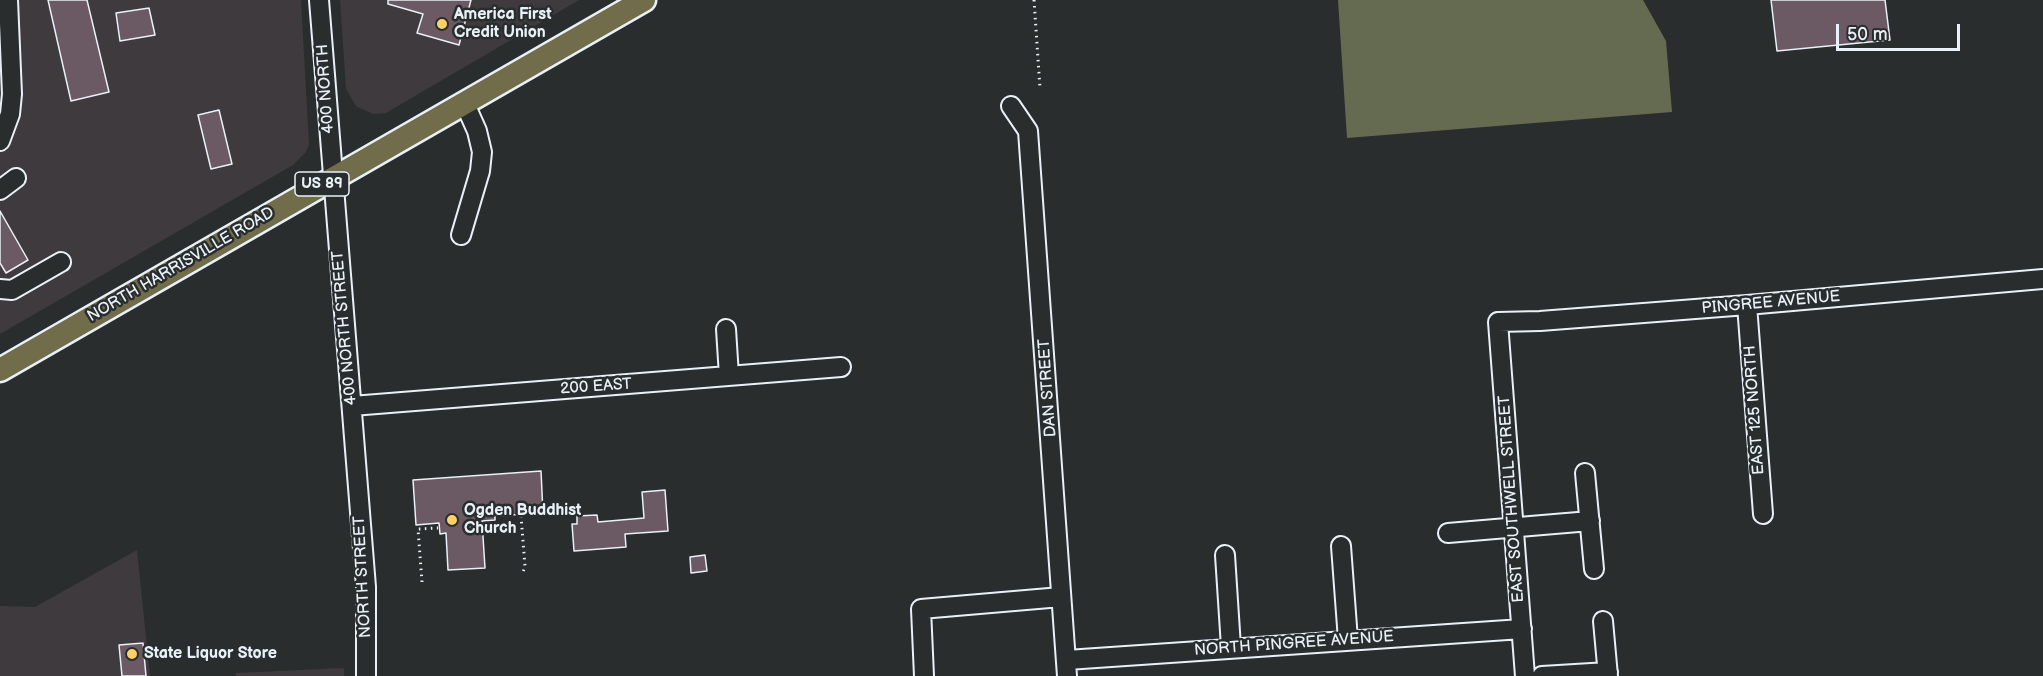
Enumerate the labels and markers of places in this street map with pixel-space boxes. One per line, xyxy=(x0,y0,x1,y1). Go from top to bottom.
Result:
place label: America First Credit Union xyxy=(454,5,552,43)
marker: America First Credit Union xyxy=(435,17,449,31)
place label: Ogden Buddhist Church xyxy=(464,501,581,539)
marker: Ogden Buddhist Church xyxy=(445,513,459,527)
place label: State Liquor Store xyxy=(144,644,277,664)
marker: State Liquor Store xyxy=(125,647,139,661)

